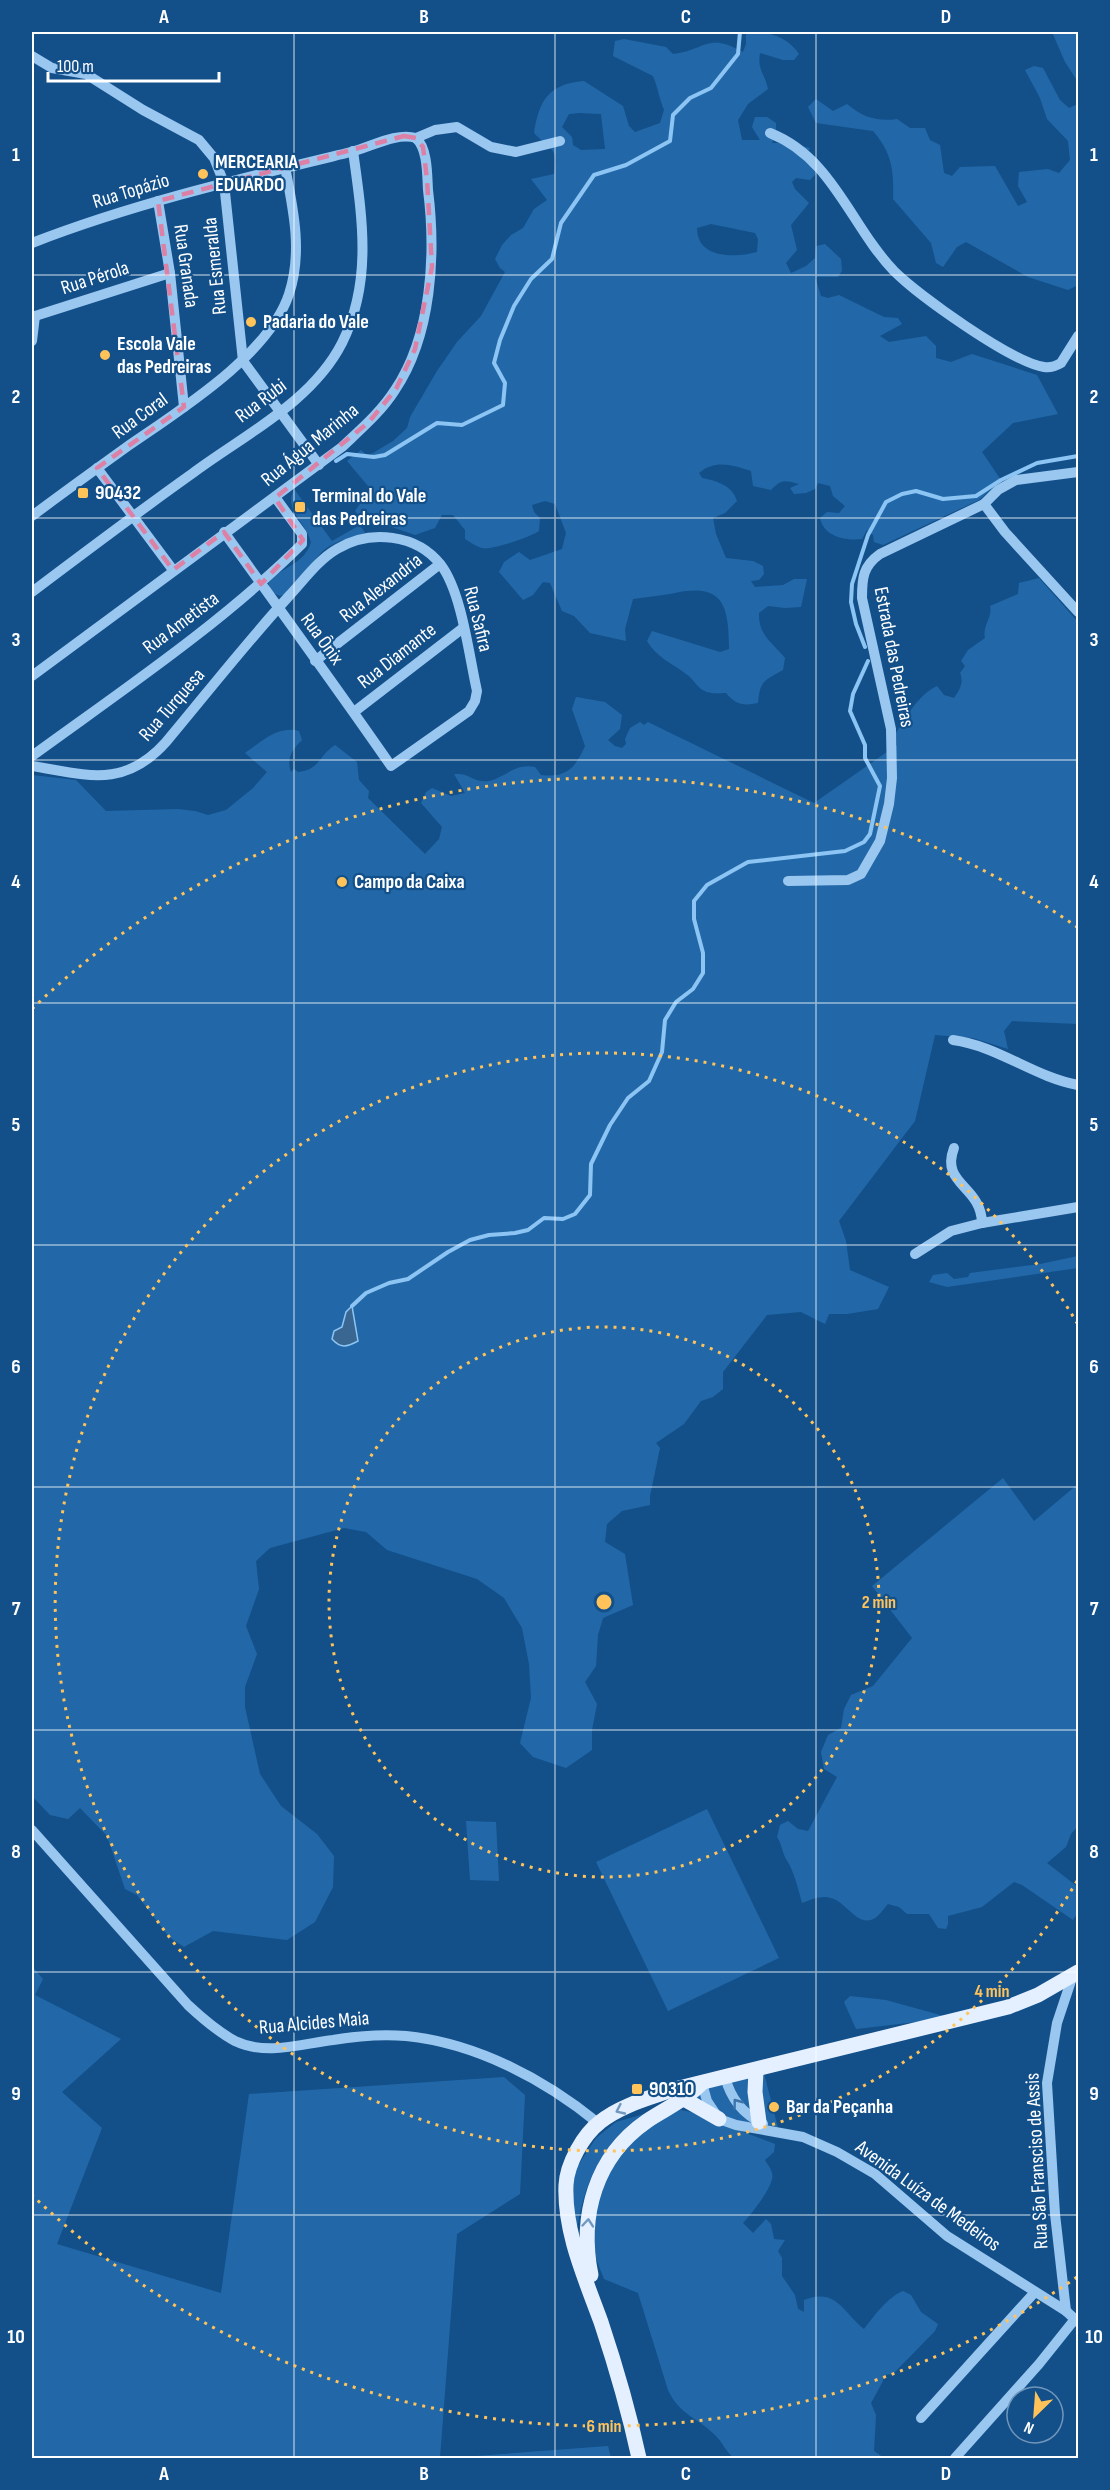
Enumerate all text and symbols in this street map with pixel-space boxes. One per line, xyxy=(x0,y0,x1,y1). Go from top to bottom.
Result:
text: A xyxy=(158,5,169,29)
text: B xyxy=(419,5,429,29)
text: C xyxy=(681,5,691,29)
text: D xyxy=(941,5,951,29)
scale bar xyxy=(48,45,219,83)
text: 100 m xyxy=(57,56,94,77)
text: 1 xyxy=(12,143,20,167)
text: 1 xyxy=(1090,143,1098,167)
place label: MERCEARIA EDUARDO xyxy=(215,150,299,197)
marker: MERCEARIA EDUARDO xyxy=(196,167,210,181)
street label: Rua Topázio xyxy=(90,168,172,214)
street label: Rua Esmeralda xyxy=(198,216,232,316)
street label: Rua Granada xyxy=(168,223,204,309)
street label: Rua Pérola xyxy=(58,256,132,300)
place label: Padaria do Vale xyxy=(263,310,369,334)
marker: Padaria do Vale xyxy=(244,315,258,329)
place label: Escola Vale das Pedreiras xyxy=(117,332,212,379)
marker: Escola Vale das Pedreiras xyxy=(98,348,112,362)
street label: Rua Rubi xyxy=(231,374,291,428)
text: 2 xyxy=(12,385,20,409)
text: 2 xyxy=(1090,385,1098,409)
street label: Rua Coral xyxy=(107,388,173,444)
street label: Rua Água Marinha xyxy=(256,398,364,492)
place label: 90432 xyxy=(95,481,141,505)
place label: Terminal do Vale das Pedreiras xyxy=(312,484,426,531)
marker: 90432 xyxy=(76,486,90,500)
marker: Terminal do Vale das Pedreiras xyxy=(293,500,307,514)
street label: Rua Alexandria xyxy=(335,548,427,628)
street label: Rua Safira xyxy=(458,584,498,654)
street label: Estrada das Pedreiras xyxy=(869,585,919,729)
street label: Rua Ametista xyxy=(138,587,224,659)
street label: Rua Ônix xyxy=(295,608,349,670)
street label: Rua Diamante xyxy=(353,618,441,694)
text: 3 xyxy=(12,628,21,652)
text: 3 xyxy=(1090,628,1099,652)
street label: Rua Turquesa xyxy=(134,664,210,746)
text: 4 xyxy=(11,870,21,894)
place label: Campo da Caixa xyxy=(354,870,465,894)
text: 4 xyxy=(1089,870,1099,894)
marker: Campo da Caixa xyxy=(335,875,349,889)
text: 5 xyxy=(12,1113,21,1137)
text: 5 xyxy=(1090,1113,1099,1137)
text: 6 xyxy=(11,1355,21,1379)
text: 6 xyxy=(1089,1355,1099,1379)
centre of rings xyxy=(594,1592,614,1612)
text: 2 min xyxy=(862,1592,896,1613)
text: 7 xyxy=(12,1597,21,1621)
text: 7 xyxy=(1090,1597,1099,1621)
text: 8 xyxy=(11,1840,21,1864)
text: 8 xyxy=(1089,1840,1099,1864)
text: 4 min xyxy=(975,1981,1009,2002)
street label: Rua Alcides Maia xyxy=(258,2006,370,2040)
street label: Rua São Fransciso de Assis xyxy=(1020,2072,1054,2250)
place label: 90310 xyxy=(649,2077,694,2101)
text: 9 xyxy=(11,2082,21,2106)
marker: 90310 xyxy=(630,2082,644,2096)
text: 9 xyxy=(1089,2082,1099,2106)
place label: Bar da Peçanha xyxy=(786,2095,893,2119)
one-way arrow xyxy=(734,2098,745,2109)
marker: Bar da Peçanha xyxy=(767,2100,781,2114)
one-way arrow xyxy=(616,2102,627,2114)
street label: Avenida Luíza de Medeiros xyxy=(850,2135,1005,2257)
one-way arrow xyxy=(581,2219,594,2228)
text: 10 xyxy=(7,2325,25,2349)
text: 10 xyxy=(1085,2325,1103,2349)
north arrow xyxy=(1005,2385,1065,2445)
text: 6 min xyxy=(587,2416,621,2437)
text: N xyxy=(1021,2417,1037,2438)
text: A xyxy=(158,2462,169,2486)
text: B xyxy=(419,2462,429,2486)
text: C xyxy=(681,2462,691,2486)
text: D xyxy=(941,2462,951,2486)

